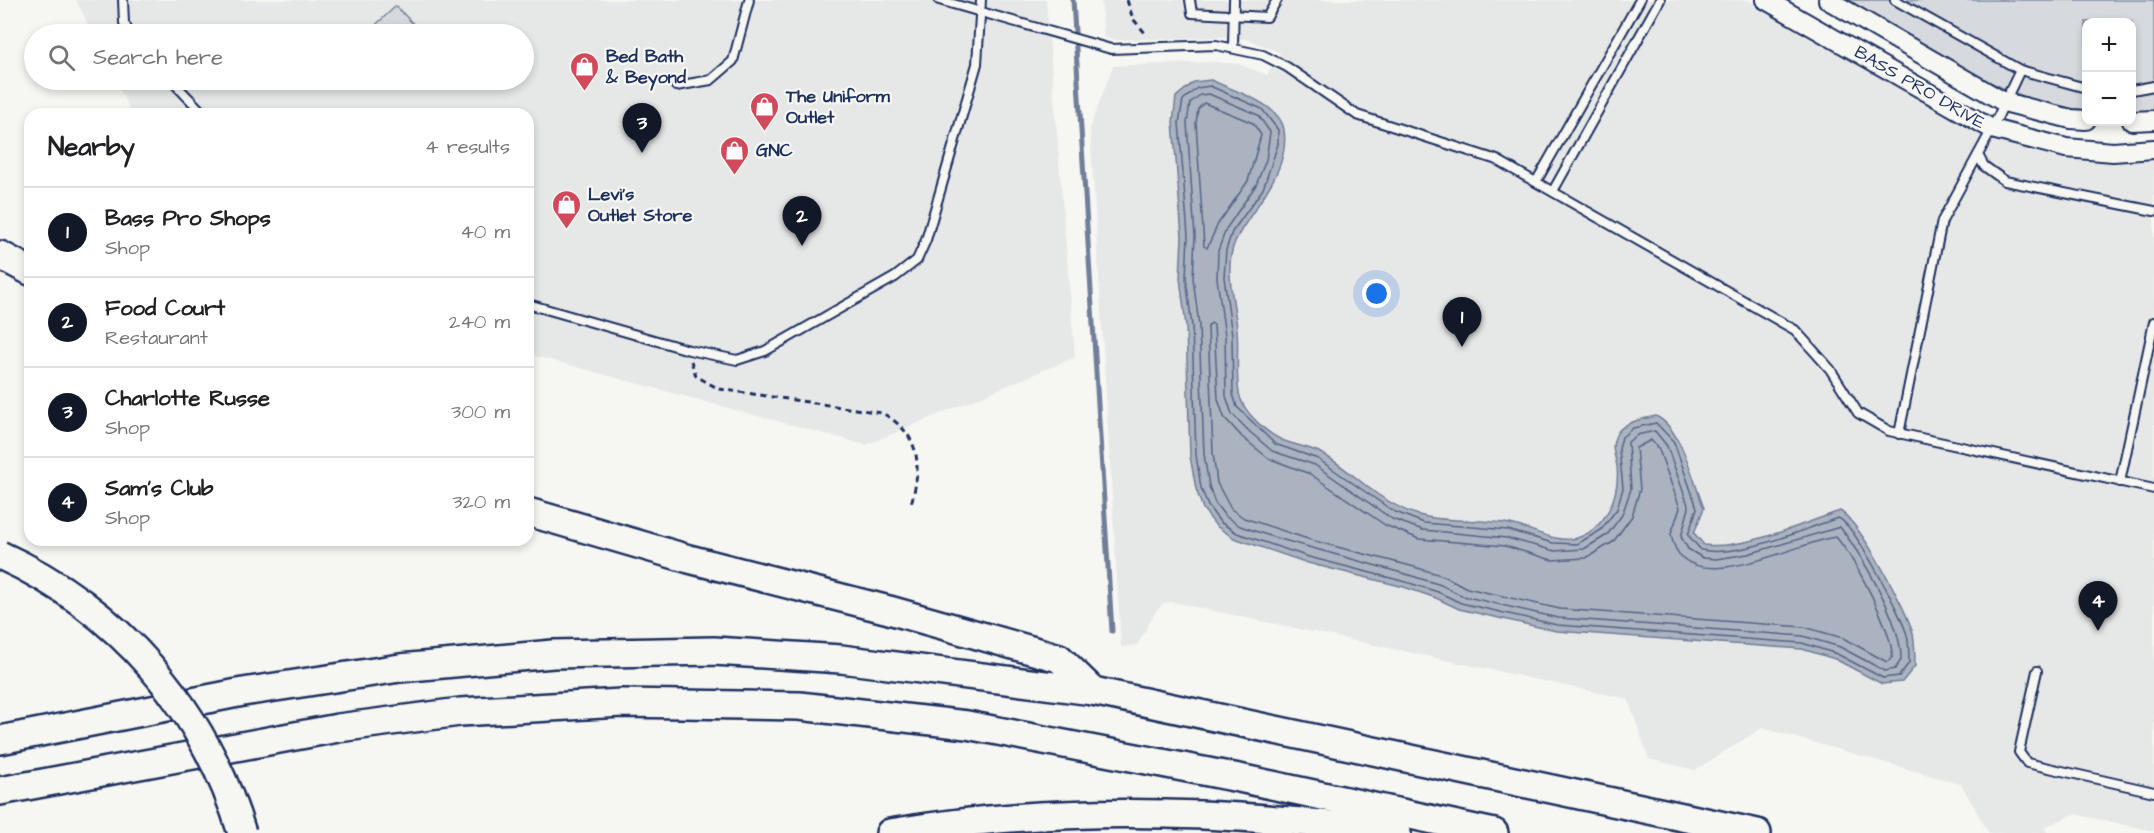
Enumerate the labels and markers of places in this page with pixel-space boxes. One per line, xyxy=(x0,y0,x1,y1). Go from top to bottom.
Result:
place label: Bed Bath & Beyond xyxy=(605,44,687,91)
shop icon: Bed Bath & Beyond xyxy=(569,50,601,92)
place label: The Uniform Outlet xyxy=(785,84,891,130)
shop icon: The Uniform Outlet xyxy=(749,90,781,132)
pin: 3 xyxy=(622,104,662,153)
shop icon: GNC xyxy=(719,134,751,176)
place label: GNC xyxy=(756,138,793,163)
place label: Levi's Outlet Store xyxy=(588,182,692,228)
shop icon: Levi's Outlet Store xyxy=(551,188,583,230)
pin: 2 xyxy=(782,196,822,246)
pin: 1 xyxy=(1442,298,1482,347)
pin: 4 xyxy=(2078,582,2118,631)

